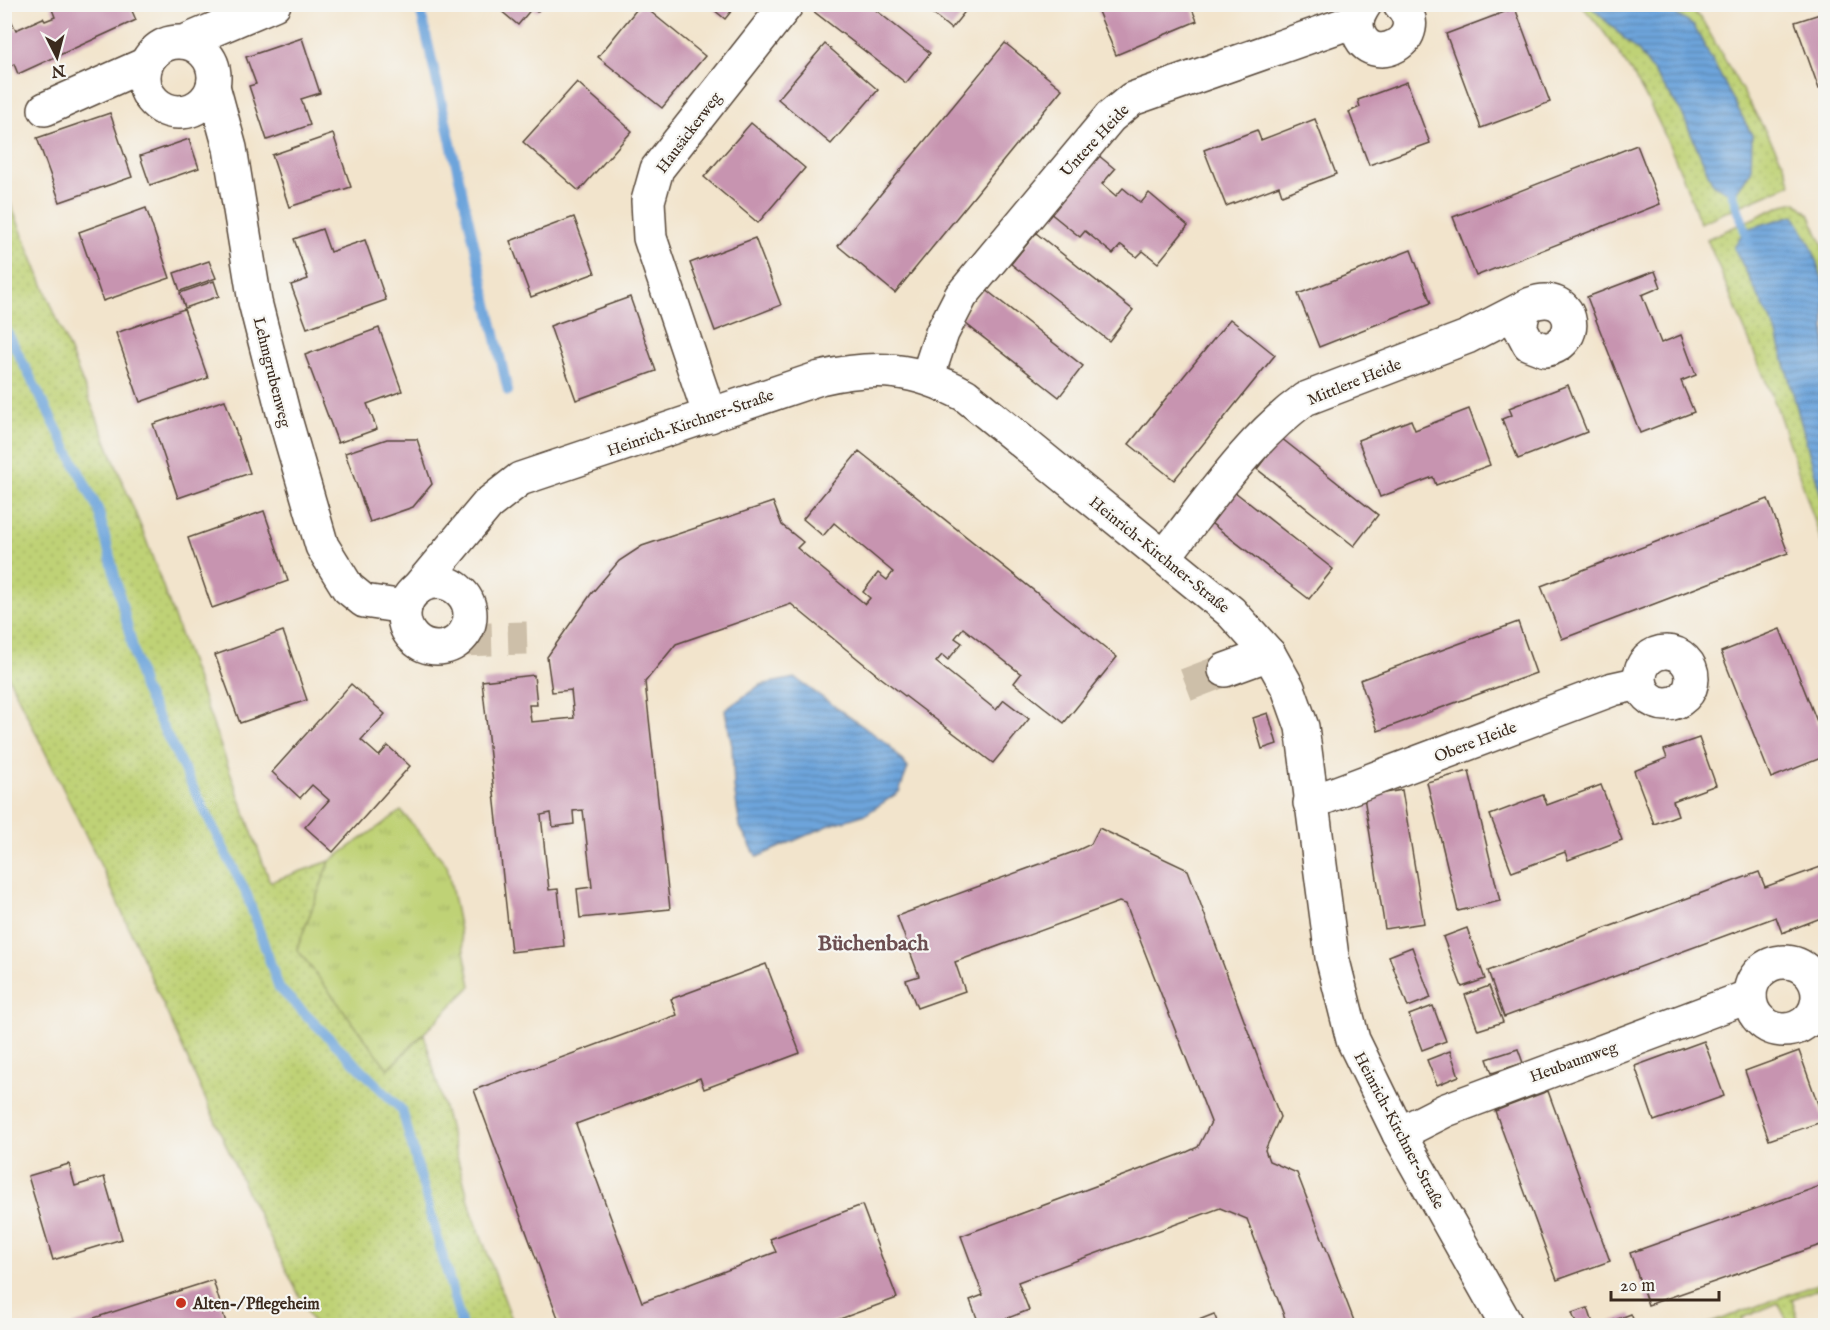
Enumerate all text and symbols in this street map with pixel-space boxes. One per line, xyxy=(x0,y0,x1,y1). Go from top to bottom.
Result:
north arrow xyxy=(27,27,87,87)
text: N xyxy=(50,59,67,81)
street label: Hausäckerweg xyxy=(653,88,727,178)
street label: Untere Heide xyxy=(1057,101,1134,182)
street label: Lehmgrubenweg xyxy=(248,315,295,430)
street label: Mittlere Heide xyxy=(1305,355,1405,411)
street label: Heinrich-Kirchner-Straße xyxy=(605,386,777,462)
street label: Heinrich-Kirchner-Straße xyxy=(1084,493,1233,618)
street label: Obere Heide xyxy=(1432,718,1520,768)
district label: Büchenbach xyxy=(817,930,929,958)
street label: Heubaumweg xyxy=(1527,1038,1620,1088)
street label: Heinrich-Kirchner-Straße xyxy=(1348,1049,1448,1213)
scale bar xyxy=(1611,1264,1719,1302)
text: 20 m xyxy=(1620,1275,1655,1298)
place label: Alten-/ Pflegeheim xyxy=(192,1295,320,1315)
marker: Alten-/ Pflegeheim xyxy=(174,1296,188,1310)

